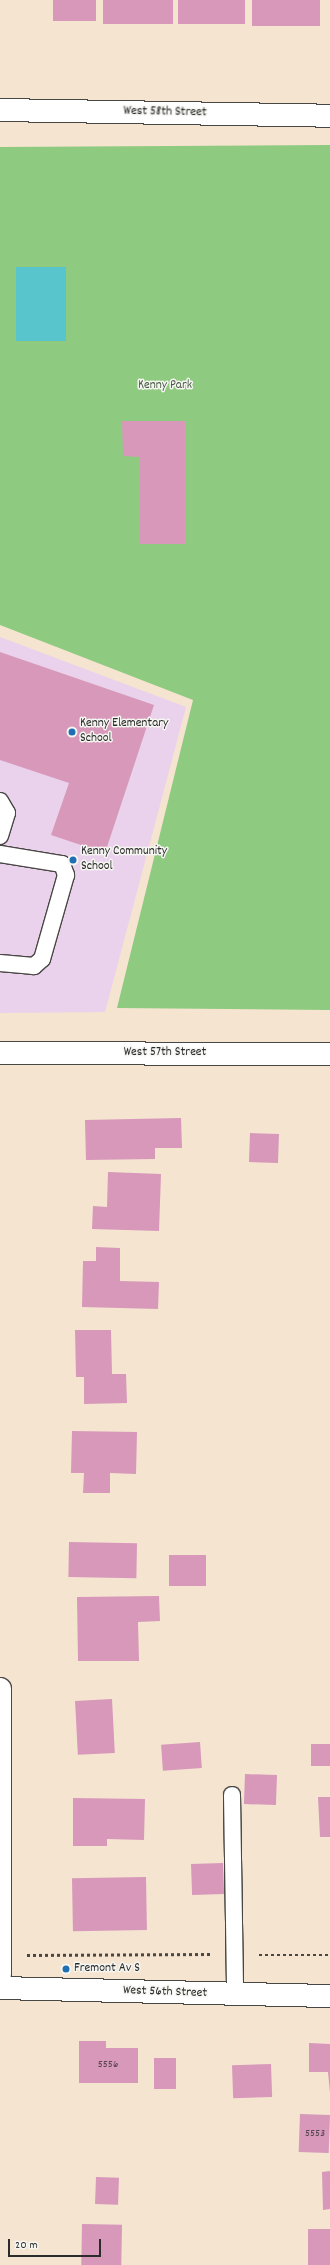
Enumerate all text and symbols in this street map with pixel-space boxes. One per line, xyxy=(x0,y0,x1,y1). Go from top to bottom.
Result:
street label: West 58th Street xyxy=(123,104,207,122)
park label: Kenny Park xyxy=(138,378,192,394)
place label: Kenny Elementary School xyxy=(80,717,168,748)
marker: Kenny Elementary School xyxy=(67,727,77,737)
place label: Kenny Community School xyxy=(81,845,167,876)
marker: Kenny Community School xyxy=(68,855,78,865)
street label: West 57th Street xyxy=(124,1045,206,1061)
place label: Fremont Av S xyxy=(74,1961,140,1977)
marker: Fremont Av S xyxy=(61,1964,71,1974)
street label: West 56th Street xyxy=(123,1984,207,2002)
house number: 5556 xyxy=(98,2058,118,2072)
house number: 5553 xyxy=(305,2127,325,2141)
scale bar xyxy=(10,2231,103,2257)
text: 20 m xyxy=(15,2237,38,2254)

